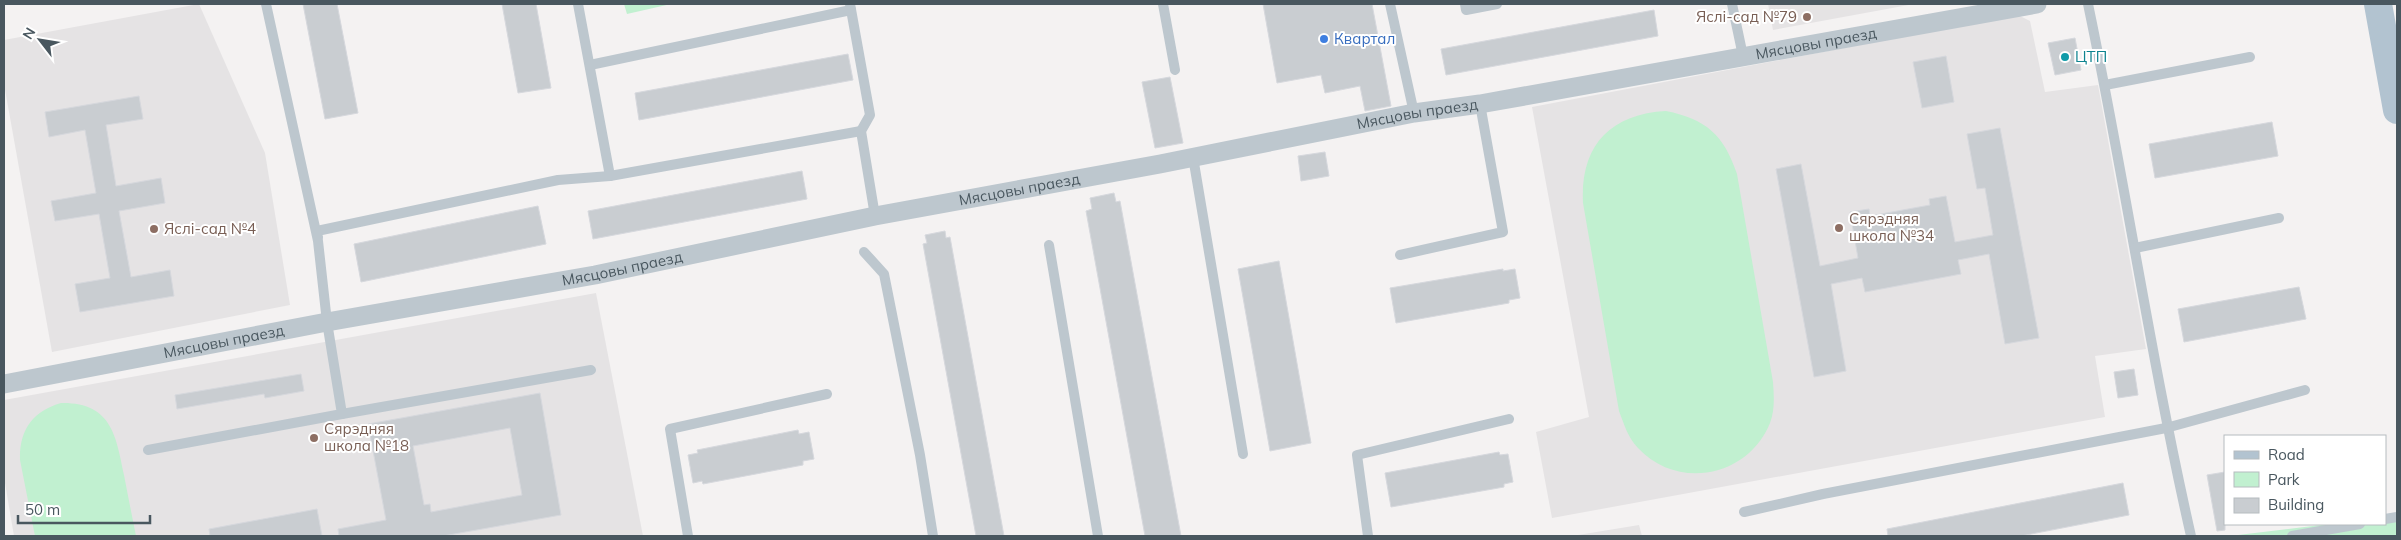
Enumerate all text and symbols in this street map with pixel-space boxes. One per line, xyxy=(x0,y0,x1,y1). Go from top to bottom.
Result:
place label: Яслі-сад №79 xyxy=(1696,7,1797,26)
marker: Яслі-сад №79 xyxy=(1801,11,1813,23)
north arrow xyxy=(15,15,65,65)
street label: Мясцовы праезд xyxy=(1754,23,1878,63)
text: N xyxy=(18,24,39,42)
place label: Квартал xyxy=(1334,29,1395,48)
marker: Квартал xyxy=(1318,33,1330,45)
place label: ЦТП xyxy=(2075,47,2107,66)
marker: ЦТП xyxy=(2059,51,2071,63)
street label: Мясцовы праезд xyxy=(1355,94,1479,133)
street label: Мясцовы праезд xyxy=(957,169,1081,209)
place label: Сярэдняя школа №34 xyxy=(1849,209,1934,245)
place label: Яслі-сад №4 xyxy=(164,219,256,238)
marker: Сярэдняя школа №34 xyxy=(1833,222,1845,234)
marker: Яслі-сад №4 xyxy=(148,223,160,235)
street label: Мясцовы праезд xyxy=(561,247,684,290)
street label: Мясцовы праезд xyxy=(162,320,286,362)
place label: Сярэдняя школа №18 xyxy=(324,419,409,455)
marker: Сярэдняя школа №18 xyxy=(308,432,320,444)
legend xyxy=(2224,435,2386,525)
text: Road xyxy=(2268,445,2305,464)
text: Park xyxy=(2268,470,2300,489)
scale bar xyxy=(18,492,150,524)
text: Building xyxy=(2268,495,2324,514)
text: 50 m xyxy=(25,500,60,519)

